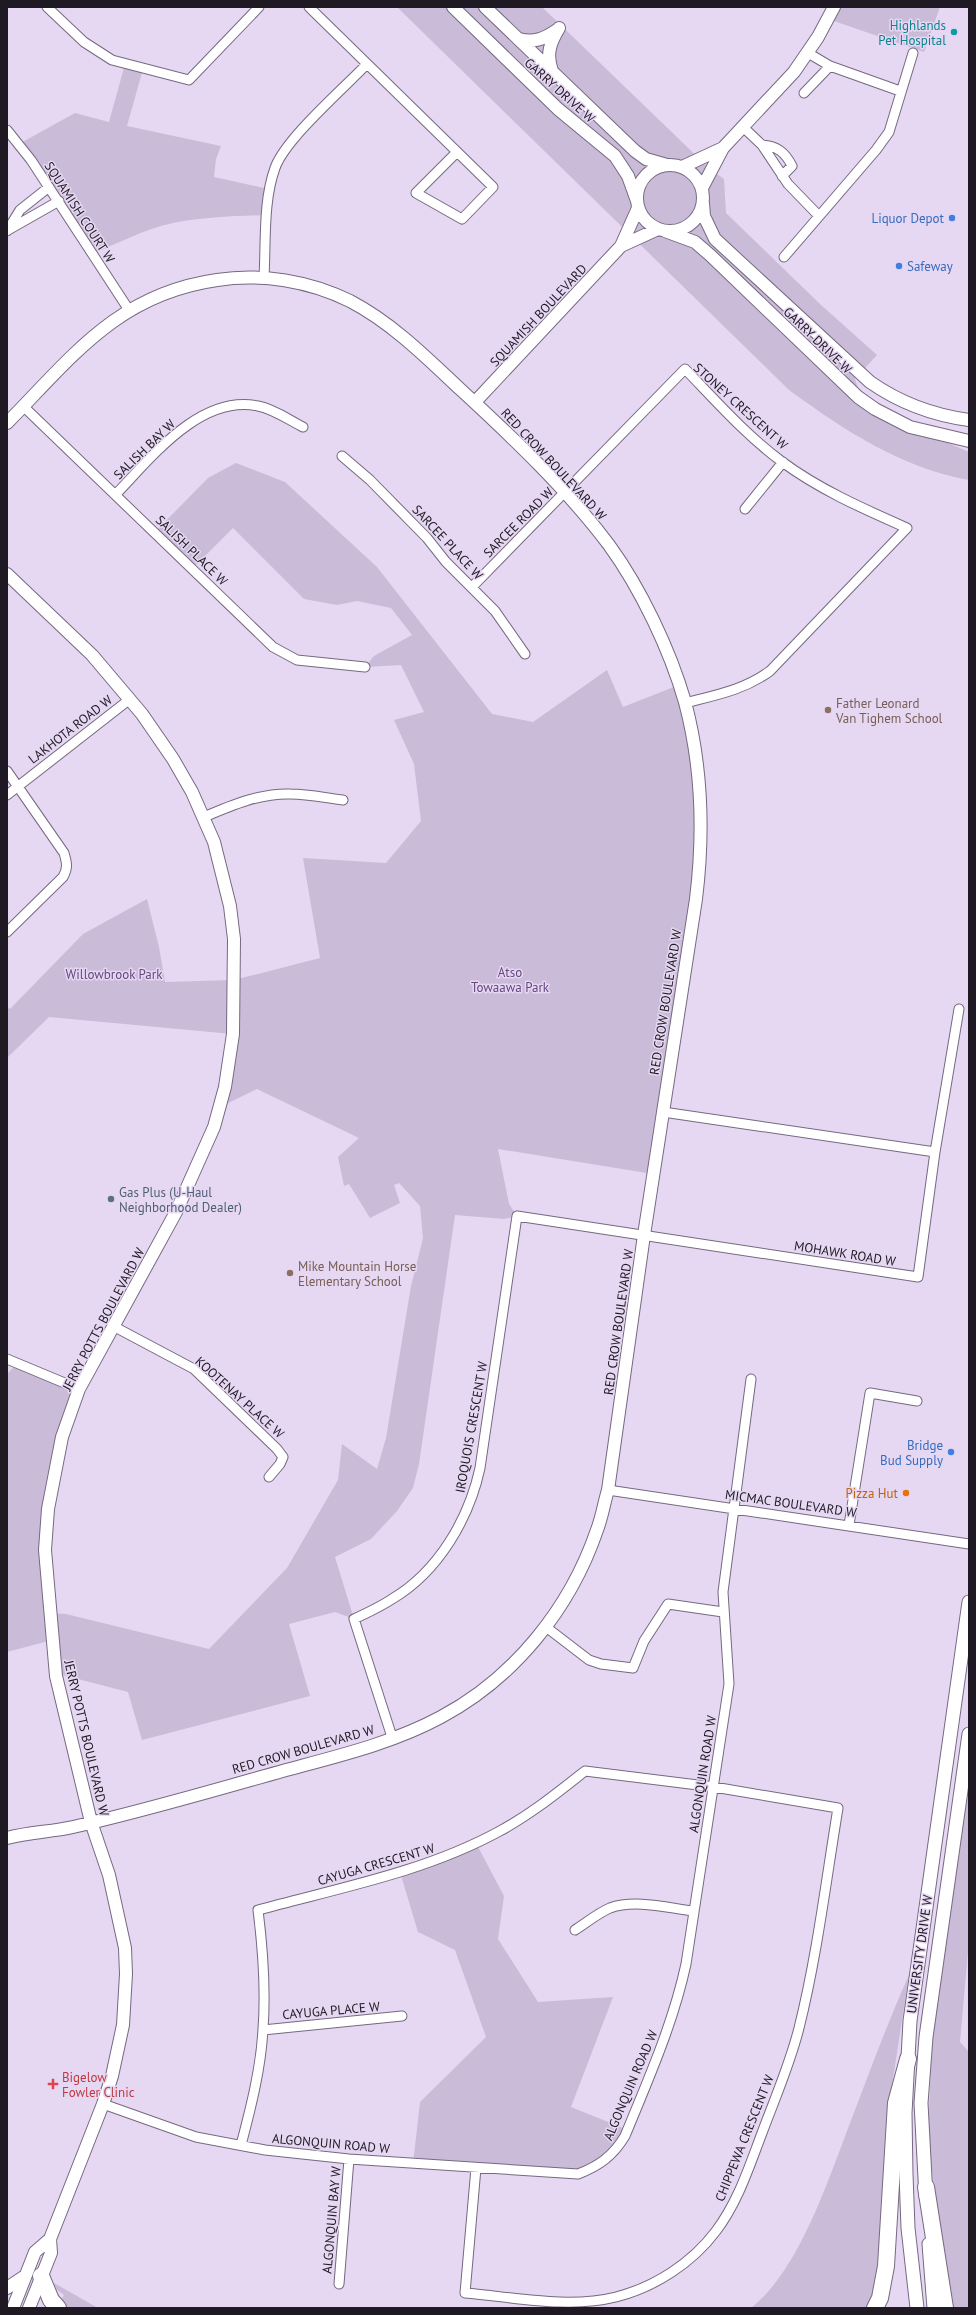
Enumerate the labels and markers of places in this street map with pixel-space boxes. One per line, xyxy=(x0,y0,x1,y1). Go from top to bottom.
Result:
place label: Highlands Pet Hospital xyxy=(878,17,946,49)
marker: Highlands Pet Hospital xyxy=(949,27,959,37)
place label: Liquor Depot xyxy=(871,210,945,227)
marker: Liquor Depot xyxy=(947,213,957,223)
place label: Safeway xyxy=(907,258,953,275)
marker: Safeway xyxy=(894,261,904,271)
place label: Father Leonard Van Tighem School xyxy=(835,695,943,727)
marker: Father Leonard Van Tighem School xyxy=(823,705,833,715)
place label: Gas Plus (U-Haul Neighborhood Dealer) xyxy=(119,1184,242,1216)
marker: Gas Plus (U-Haul Neighborhood Dealer) xyxy=(106,1194,116,1204)
place label: Mike Mountain Horse Elementary School xyxy=(298,1258,416,1290)
marker: Mike Mountain Horse Elementary School xyxy=(285,1268,295,1278)
place label: Bridge Bud Supply xyxy=(880,1437,943,1469)
marker: Bridge Bud Supply xyxy=(946,1447,956,1457)
place label: Pizza Hut xyxy=(846,1485,899,1502)
marker: Pizza Hut xyxy=(901,1488,911,1498)
place label: Bigelow Fowler Clinic xyxy=(62,2069,135,2101)
marker: Bigelow Fowler Clinic xyxy=(47,2078,59,2090)

